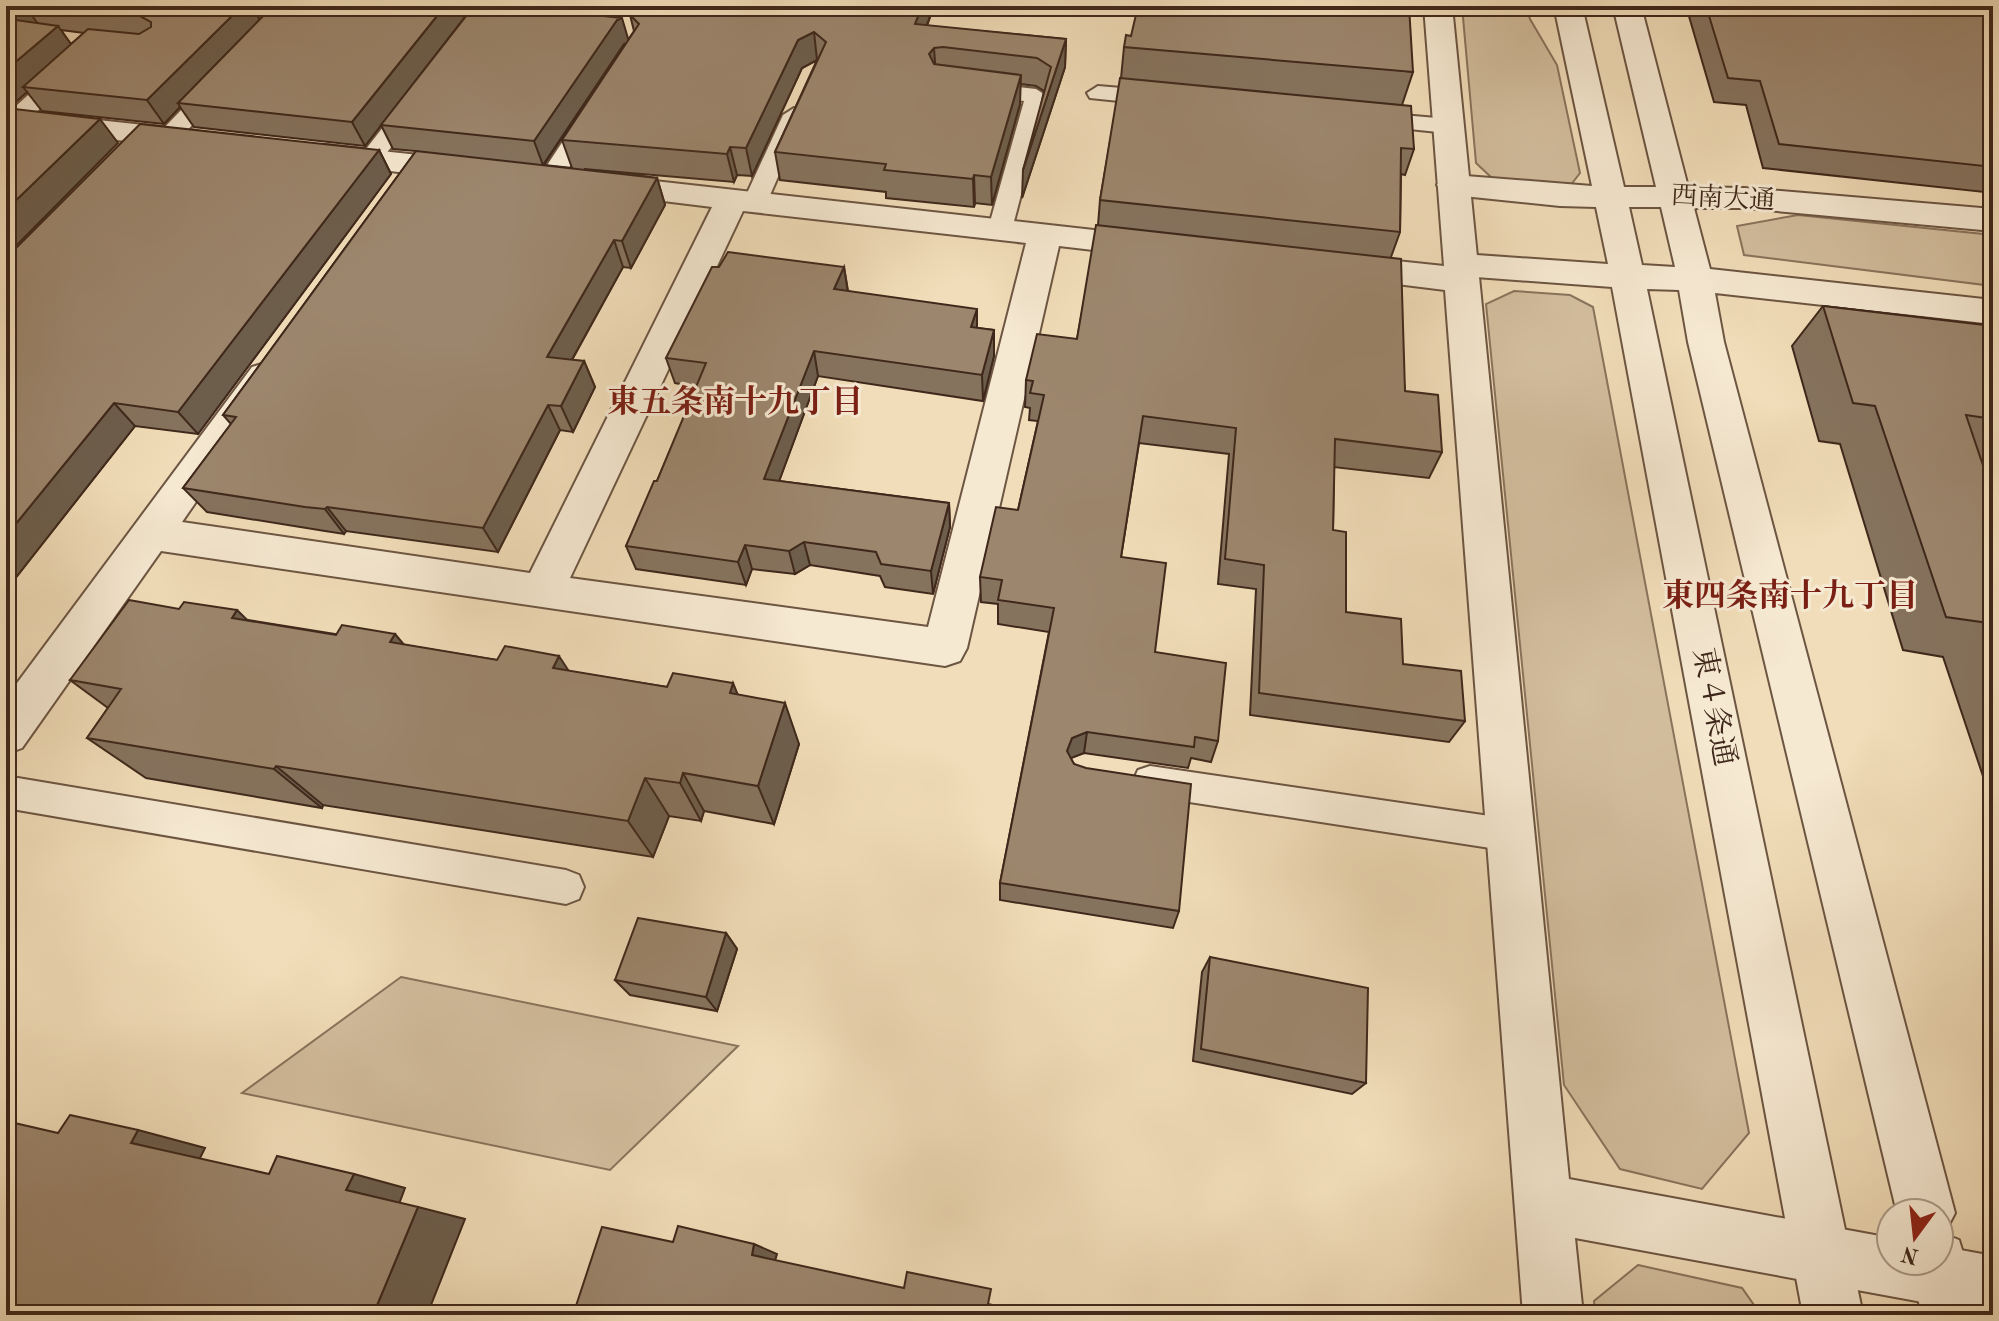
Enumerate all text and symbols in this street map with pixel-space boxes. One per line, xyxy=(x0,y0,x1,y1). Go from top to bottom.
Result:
street label: 西南大通 xyxy=(1670,181,1776,215)
district label: 東五条南十九丁目 xyxy=(607,384,863,420)
district label: 東四条南十九丁目 xyxy=(1662,578,1918,614)
street label: 東４条通 xyxy=(1687,645,1742,769)
north arrow xyxy=(1875,1197,1955,1277)
text: N xyxy=(1899,1242,1921,1267)

